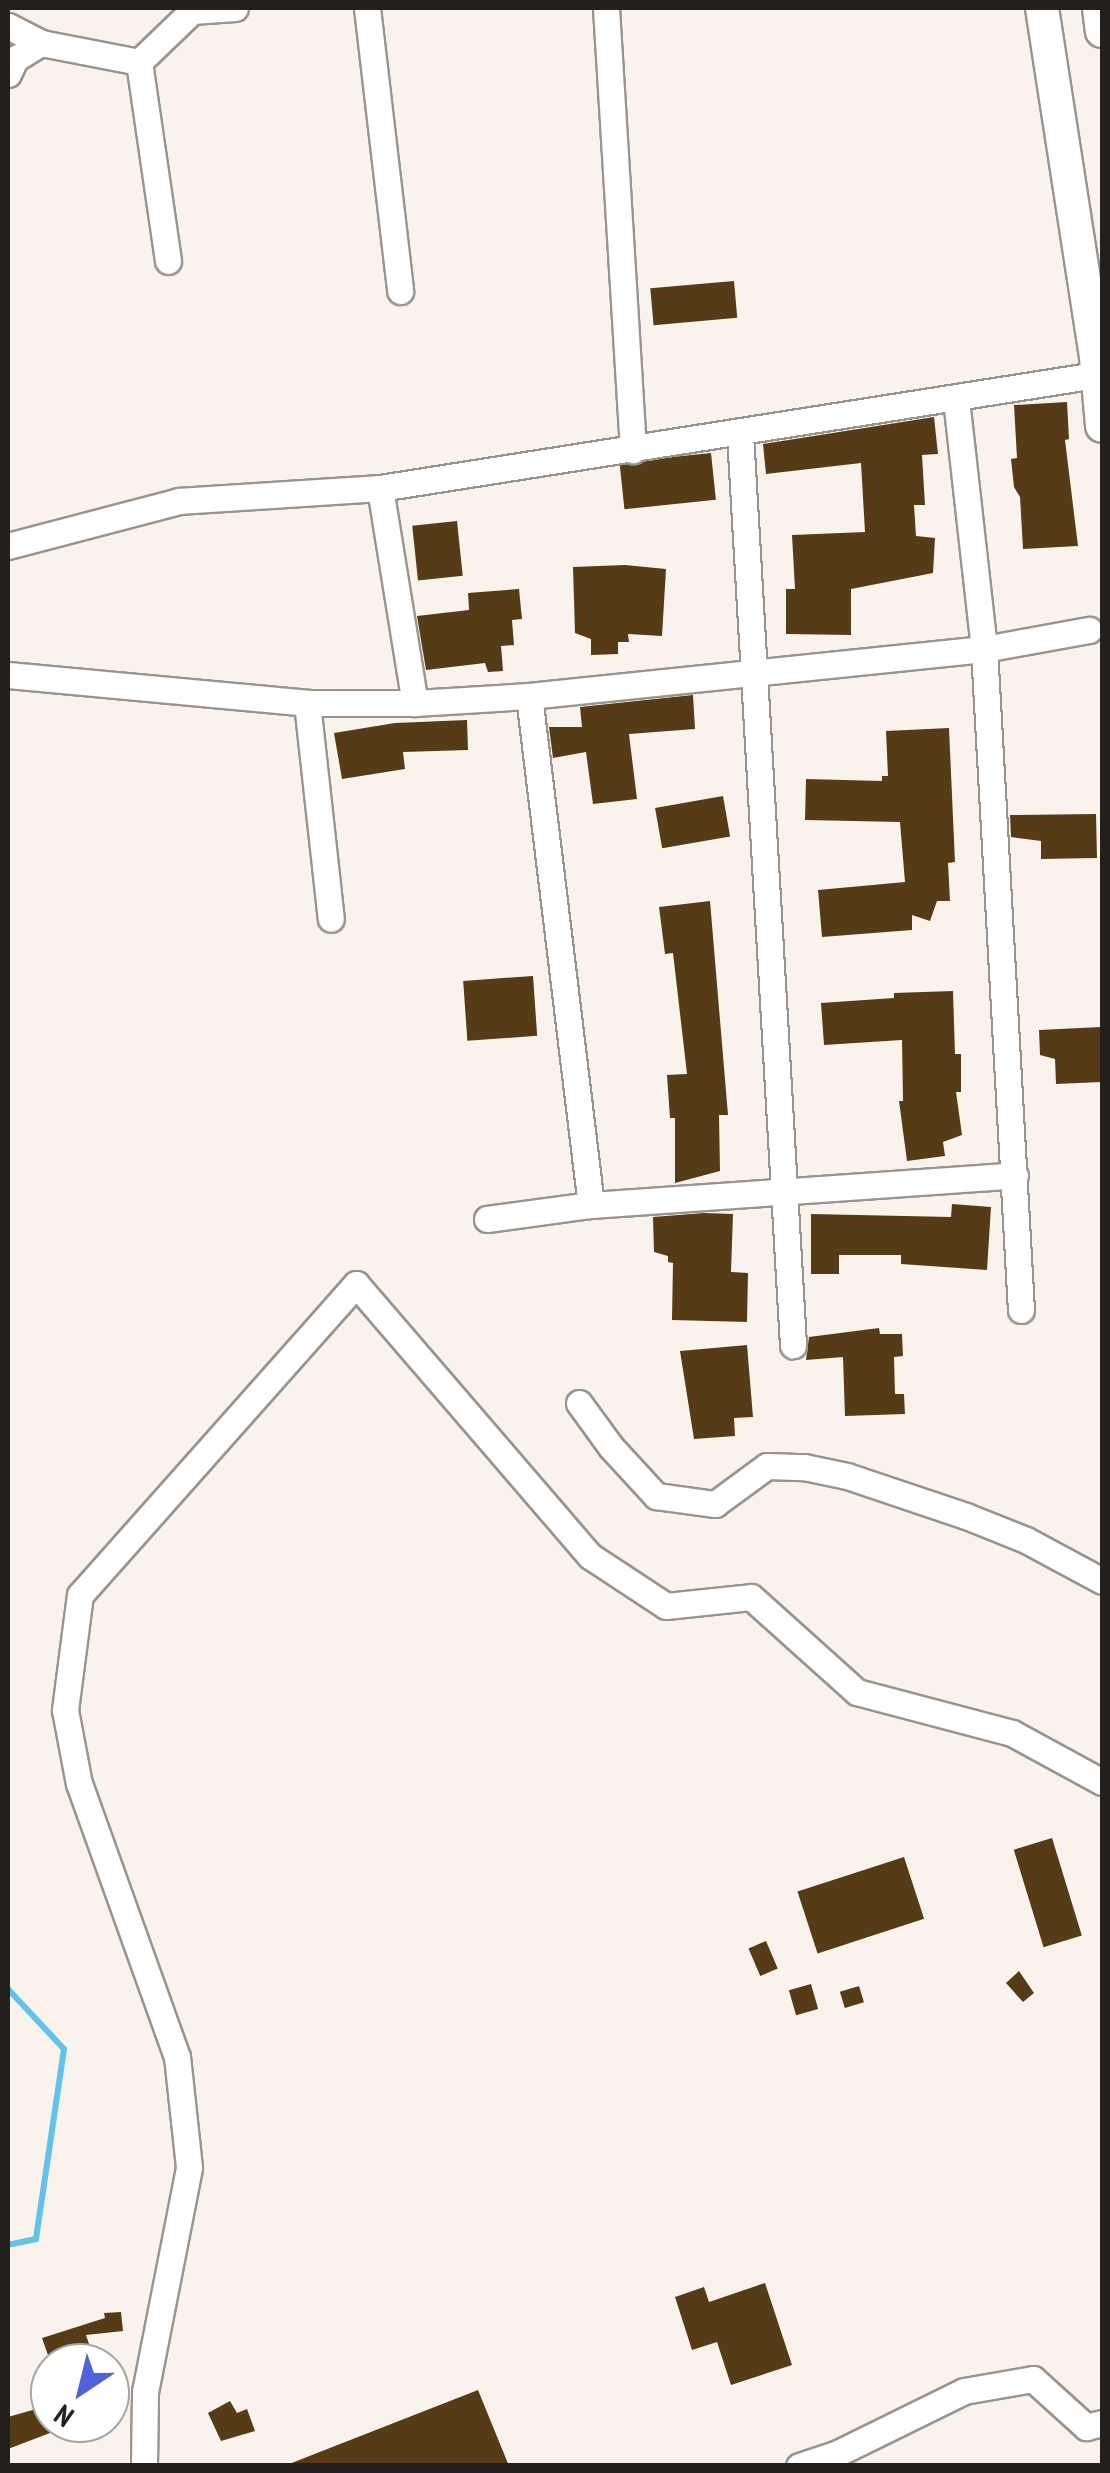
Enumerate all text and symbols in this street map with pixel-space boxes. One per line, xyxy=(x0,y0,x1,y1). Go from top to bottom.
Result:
north arrow xyxy=(30,2343,130,2443)
text: N xyxy=(47,2397,80,2436)

